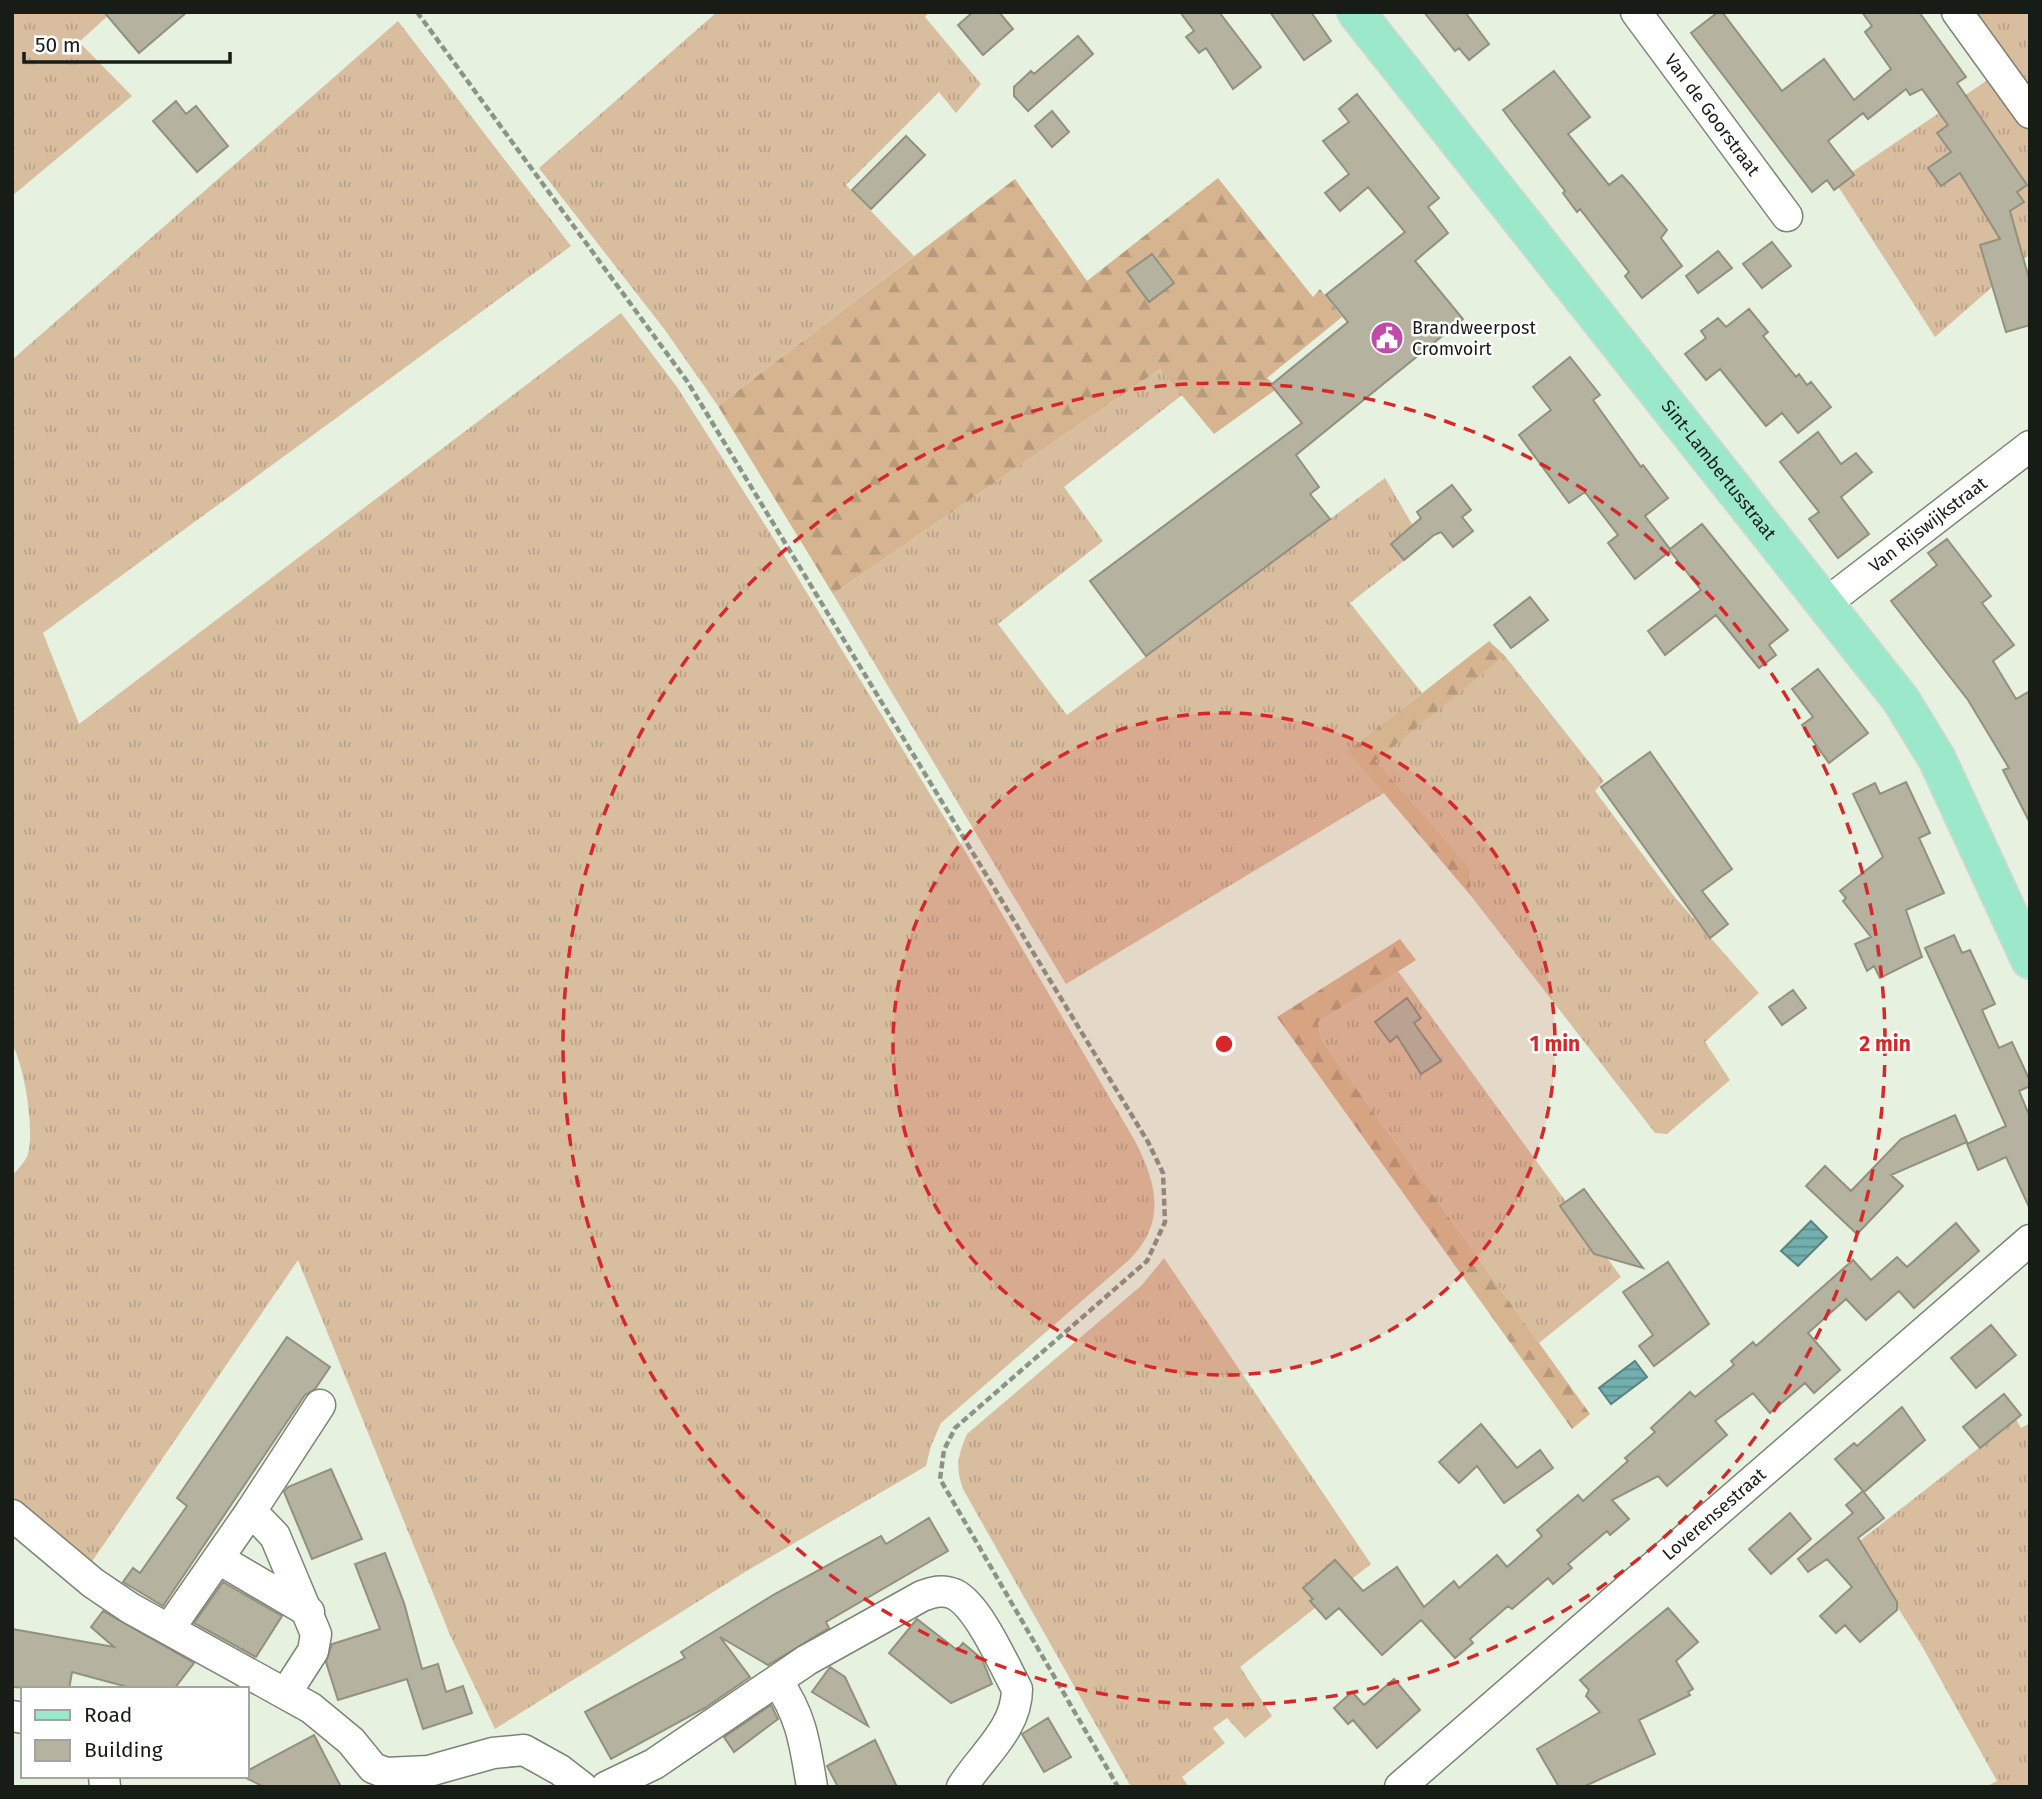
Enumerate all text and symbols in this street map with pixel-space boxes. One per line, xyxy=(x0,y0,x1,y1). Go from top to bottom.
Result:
scale bar xyxy=(24,21,231,65)
text: 50 m xyxy=(35,32,81,58)
street label: Van de Goorstraat xyxy=(1660,50,1765,181)
place label: Brandweerpost Cromvoirt xyxy=(1412,317,1536,360)
public building icon: Brandweerpost Cromvoirt xyxy=(1368,319,1406,357)
street label: Sint-Lambertusstraat xyxy=(1656,395,1781,545)
street label: Van Rijswijkstraat xyxy=(1865,472,1992,577)
text: 1 min xyxy=(1530,1031,1580,1057)
text: 2 min xyxy=(1859,1031,1911,1057)
centre of rings xyxy=(1212,1032,1236,1056)
street label: Loverensestraat xyxy=(1658,1463,1771,1565)
legend xyxy=(21,1687,248,1778)
text: Road xyxy=(84,1702,132,1728)
text: Building xyxy=(84,1737,163,1763)

